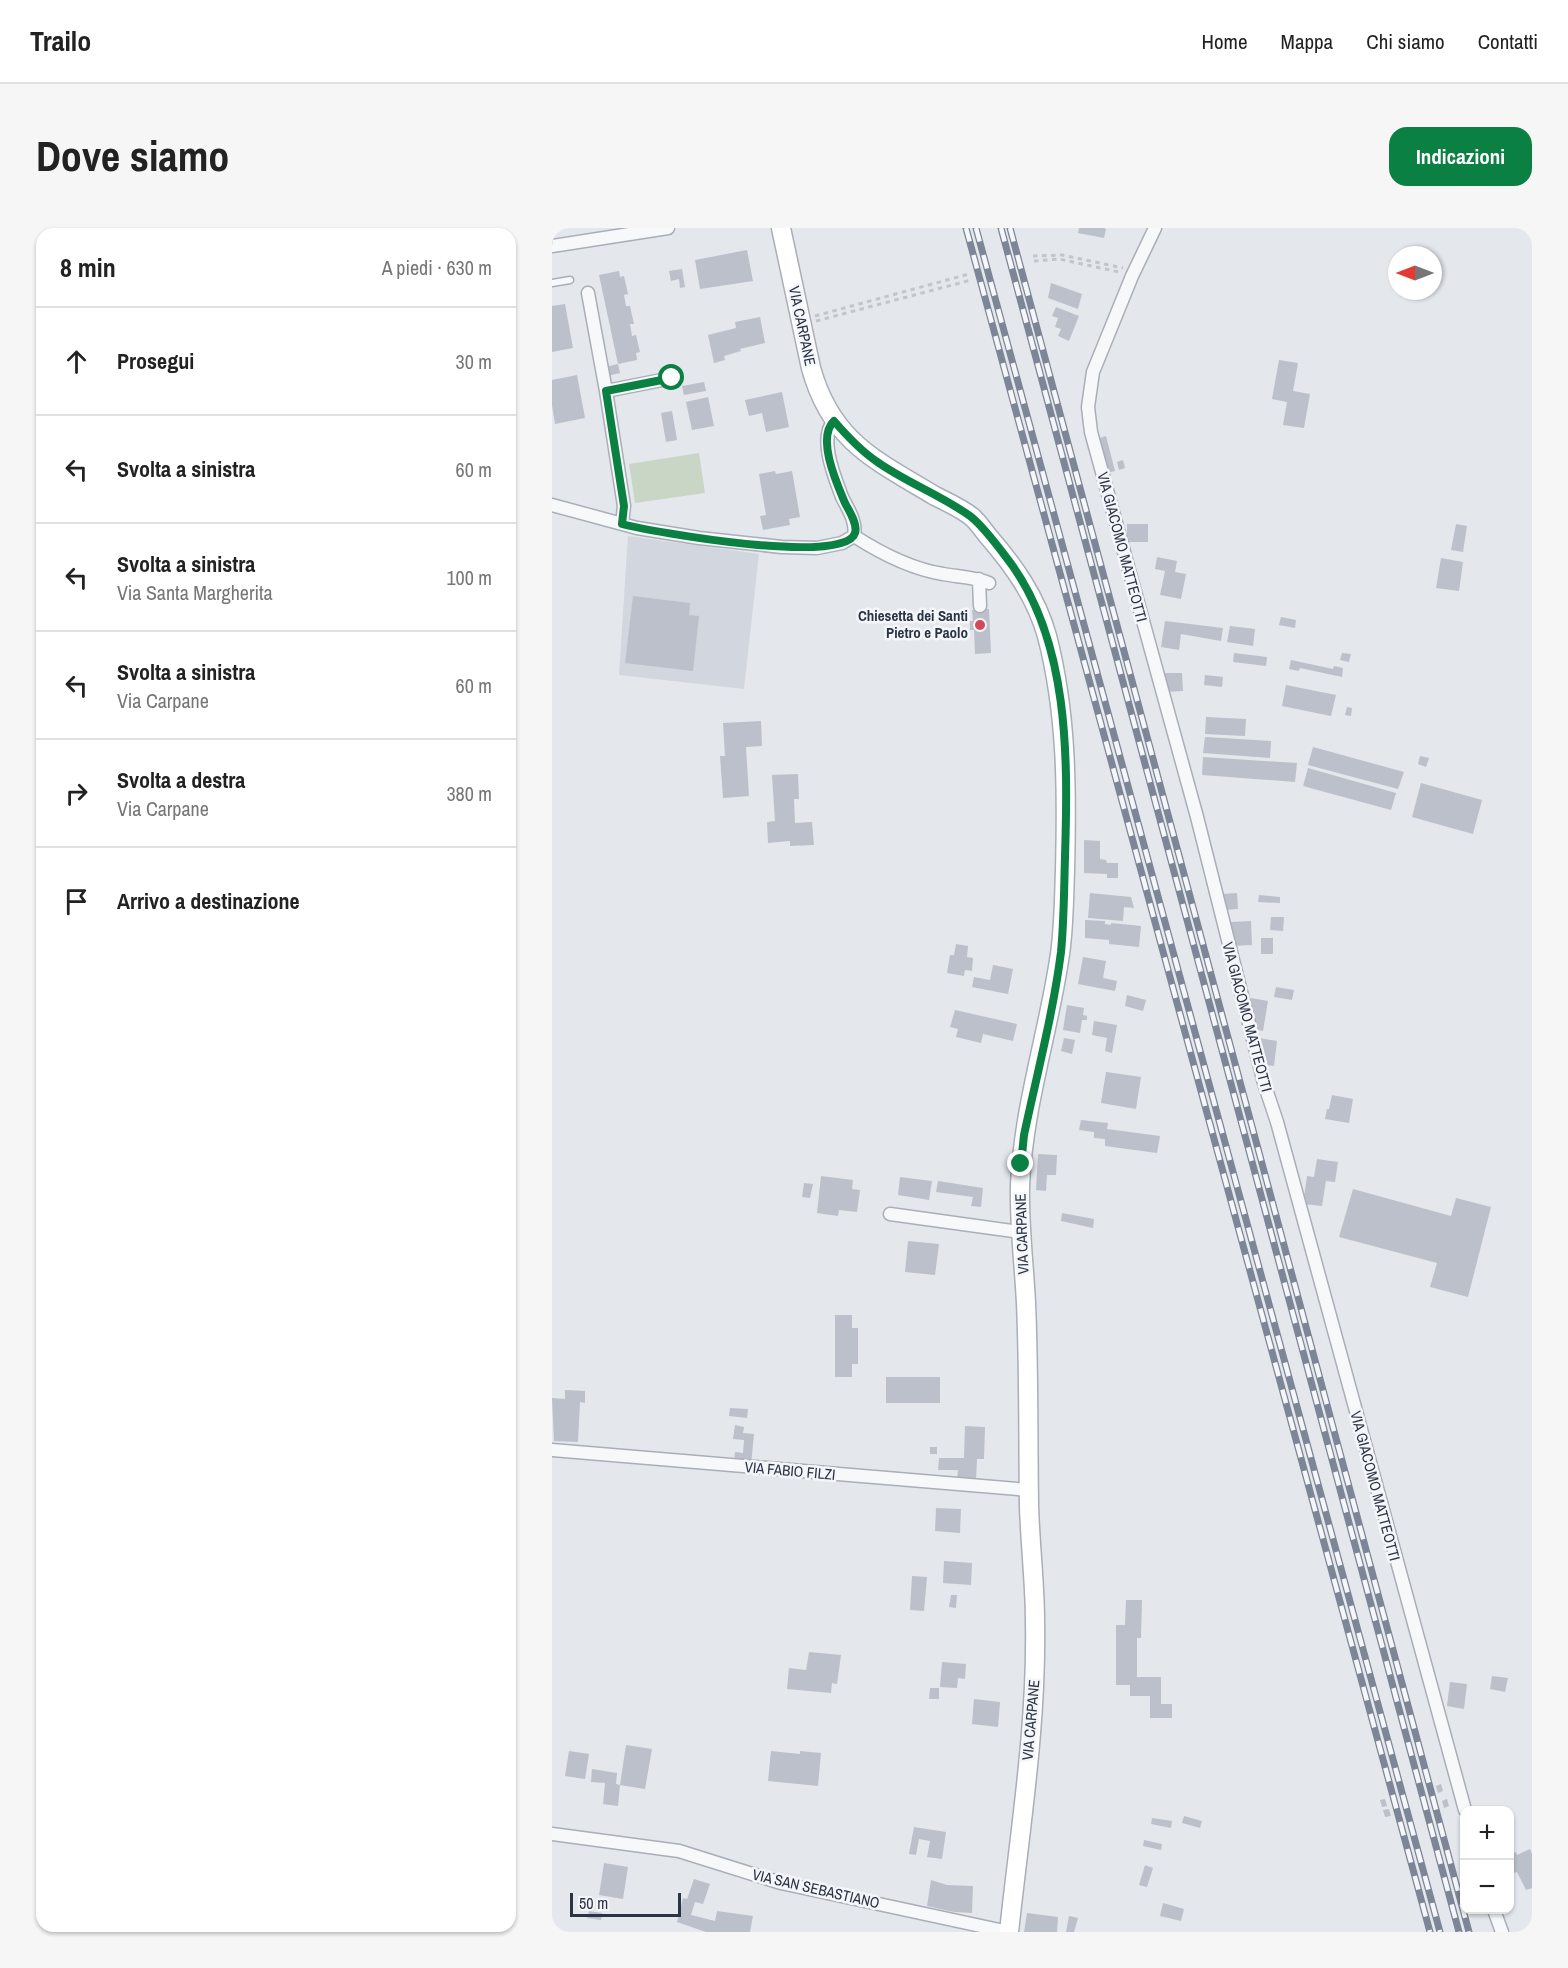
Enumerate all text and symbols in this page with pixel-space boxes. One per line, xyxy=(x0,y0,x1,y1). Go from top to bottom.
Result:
text: Trailo xyxy=(30,22,91,60)
text: Home xyxy=(1202,27,1248,56)
text: Mappa xyxy=(1281,27,1333,56)
text: Chi siamo xyxy=(1366,27,1445,56)
text: Contatti xyxy=(1478,27,1538,56)
button: Indicazioni xyxy=(1389,127,1532,186)
text: Dove siamo xyxy=(36,128,229,184)
north arrow xyxy=(1388,246,1442,300)
text: 8 min xyxy=(60,250,116,285)
text: A piedi · 630 m xyxy=(382,254,492,281)
street label: VIA CARPANE xyxy=(784,284,821,368)
icon: ahead xyxy=(60,345,93,378)
text: Prosegui xyxy=(117,346,194,376)
text: 30 m xyxy=(456,348,492,375)
route start xyxy=(658,364,684,390)
icon: left xyxy=(60,453,93,486)
text: Svolta a sinistra xyxy=(117,454,255,484)
text: 60 m xyxy=(456,456,492,483)
street label: VIA GIACOMO MATTEOTTI xyxy=(1092,470,1153,624)
text: Svolta a sinistra xyxy=(117,549,255,579)
icon: left xyxy=(60,561,93,594)
text: 100 m xyxy=(446,564,492,591)
text: Via Santa Margherita xyxy=(117,579,273,606)
place label: Chiesetta dei Santi Pietro e Paolo xyxy=(858,605,968,643)
marker: Chiesetta dei Santi Pietro e Paolo xyxy=(973,618,987,632)
text: Svolta a sinistra xyxy=(117,657,255,687)
icon: left xyxy=(60,669,93,702)
text: 60 m xyxy=(456,672,492,699)
text: Via Carpane xyxy=(117,687,209,714)
text: Svolta a destra xyxy=(117,765,245,795)
icon: right xyxy=(60,777,93,810)
text: 380 m xyxy=(446,780,492,807)
text: Via Carpane xyxy=(117,795,209,822)
icon: arrive xyxy=(60,885,93,918)
text: Arrivo a destinazione xyxy=(117,886,299,916)
street label: VIA GIACOMO MATTEOTTI xyxy=(1217,940,1278,1094)
route end xyxy=(1007,1150,1033,1176)
street label: VIA CARPANE xyxy=(1010,1193,1033,1275)
street label: VIA GIACOMO MATTEOTTI xyxy=(1345,1409,1406,1563)
street label: VIA FABIO FILZI xyxy=(744,1456,836,1485)
street label: VIA CARPANE xyxy=(1017,1679,1044,1761)
map controls xyxy=(1460,1806,1514,1914)
button: + xyxy=(1460,1806,1514,1860)
button: − xyxy=(1460,1860,1514,1914)
street label: VIA SAN SEBASTIANO xyxy=(750,1864,882,1913)
scale bar xyxy=(570,1890,681,1918)
text: 50 m xyxy=(579,1892,608,1914)

